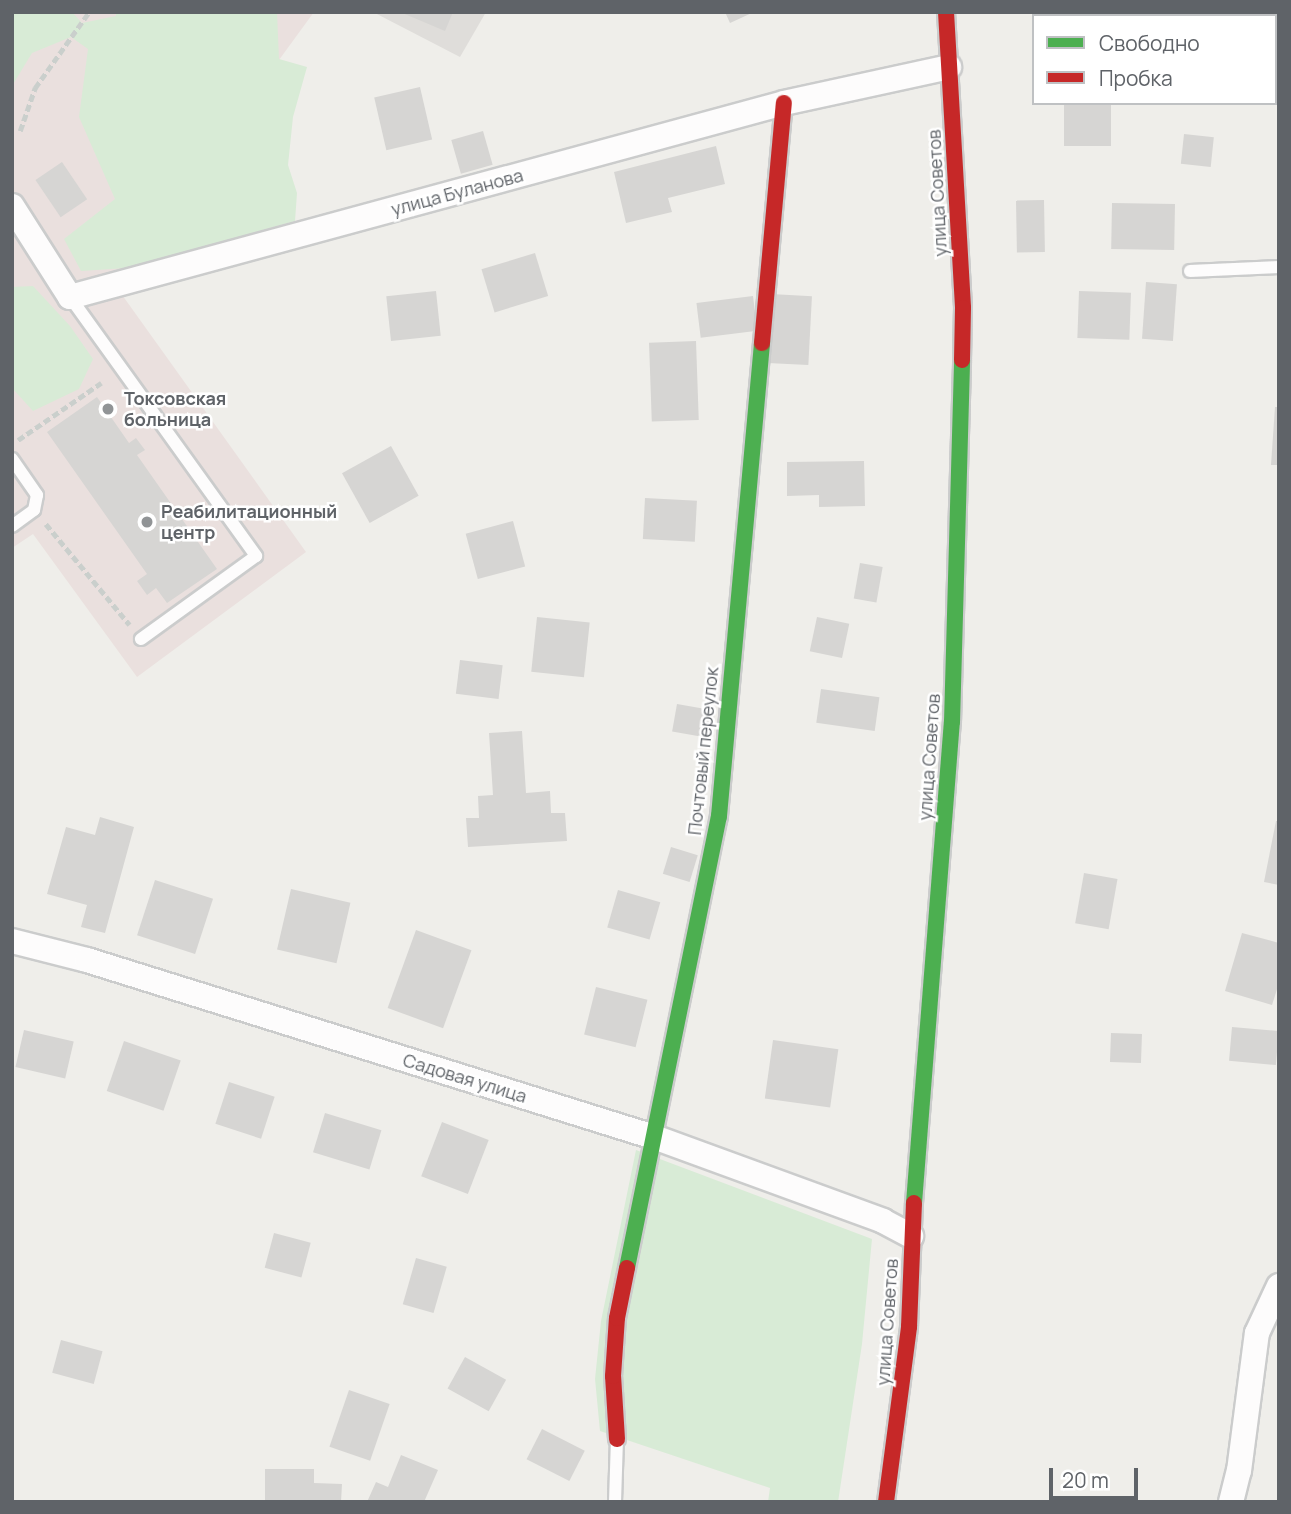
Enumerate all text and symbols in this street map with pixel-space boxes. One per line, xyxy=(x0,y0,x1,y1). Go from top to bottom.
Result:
legend xyxy=(1032,14,1277,105)
text: Свободно xyxy=(1099,29,1200,57)
text: Пробка xyxy=(1099,64,1173,92)
street label: улица Советов xyxy=(923,129,951,257)
street label: улица Буланова xyxy=(389,164,525,220)
place label: Токсовская больница xyxy=(124,388,226,430)
marker: Токсовская больница xyxy=(98,399,118,419)
place label: Реабилитационный центр xyxy=(161,501,337,544)
marker: Реабилитационный центр xyxy=(139,514,155,530)
street label: Почтовый переулок xyxy=(683,666,723,836)
street label: улица Советов xyxy=(914,693,944,821)
street label: Садовая улица xyxy=(400,1049,530,1107)
street label: улица Советов xyxy=(872,1258,902,1386)
scale bar xyxy=(1053,1454,1142,1498)
text: 20 m xyxy=(1062,1466,1109,1494)

